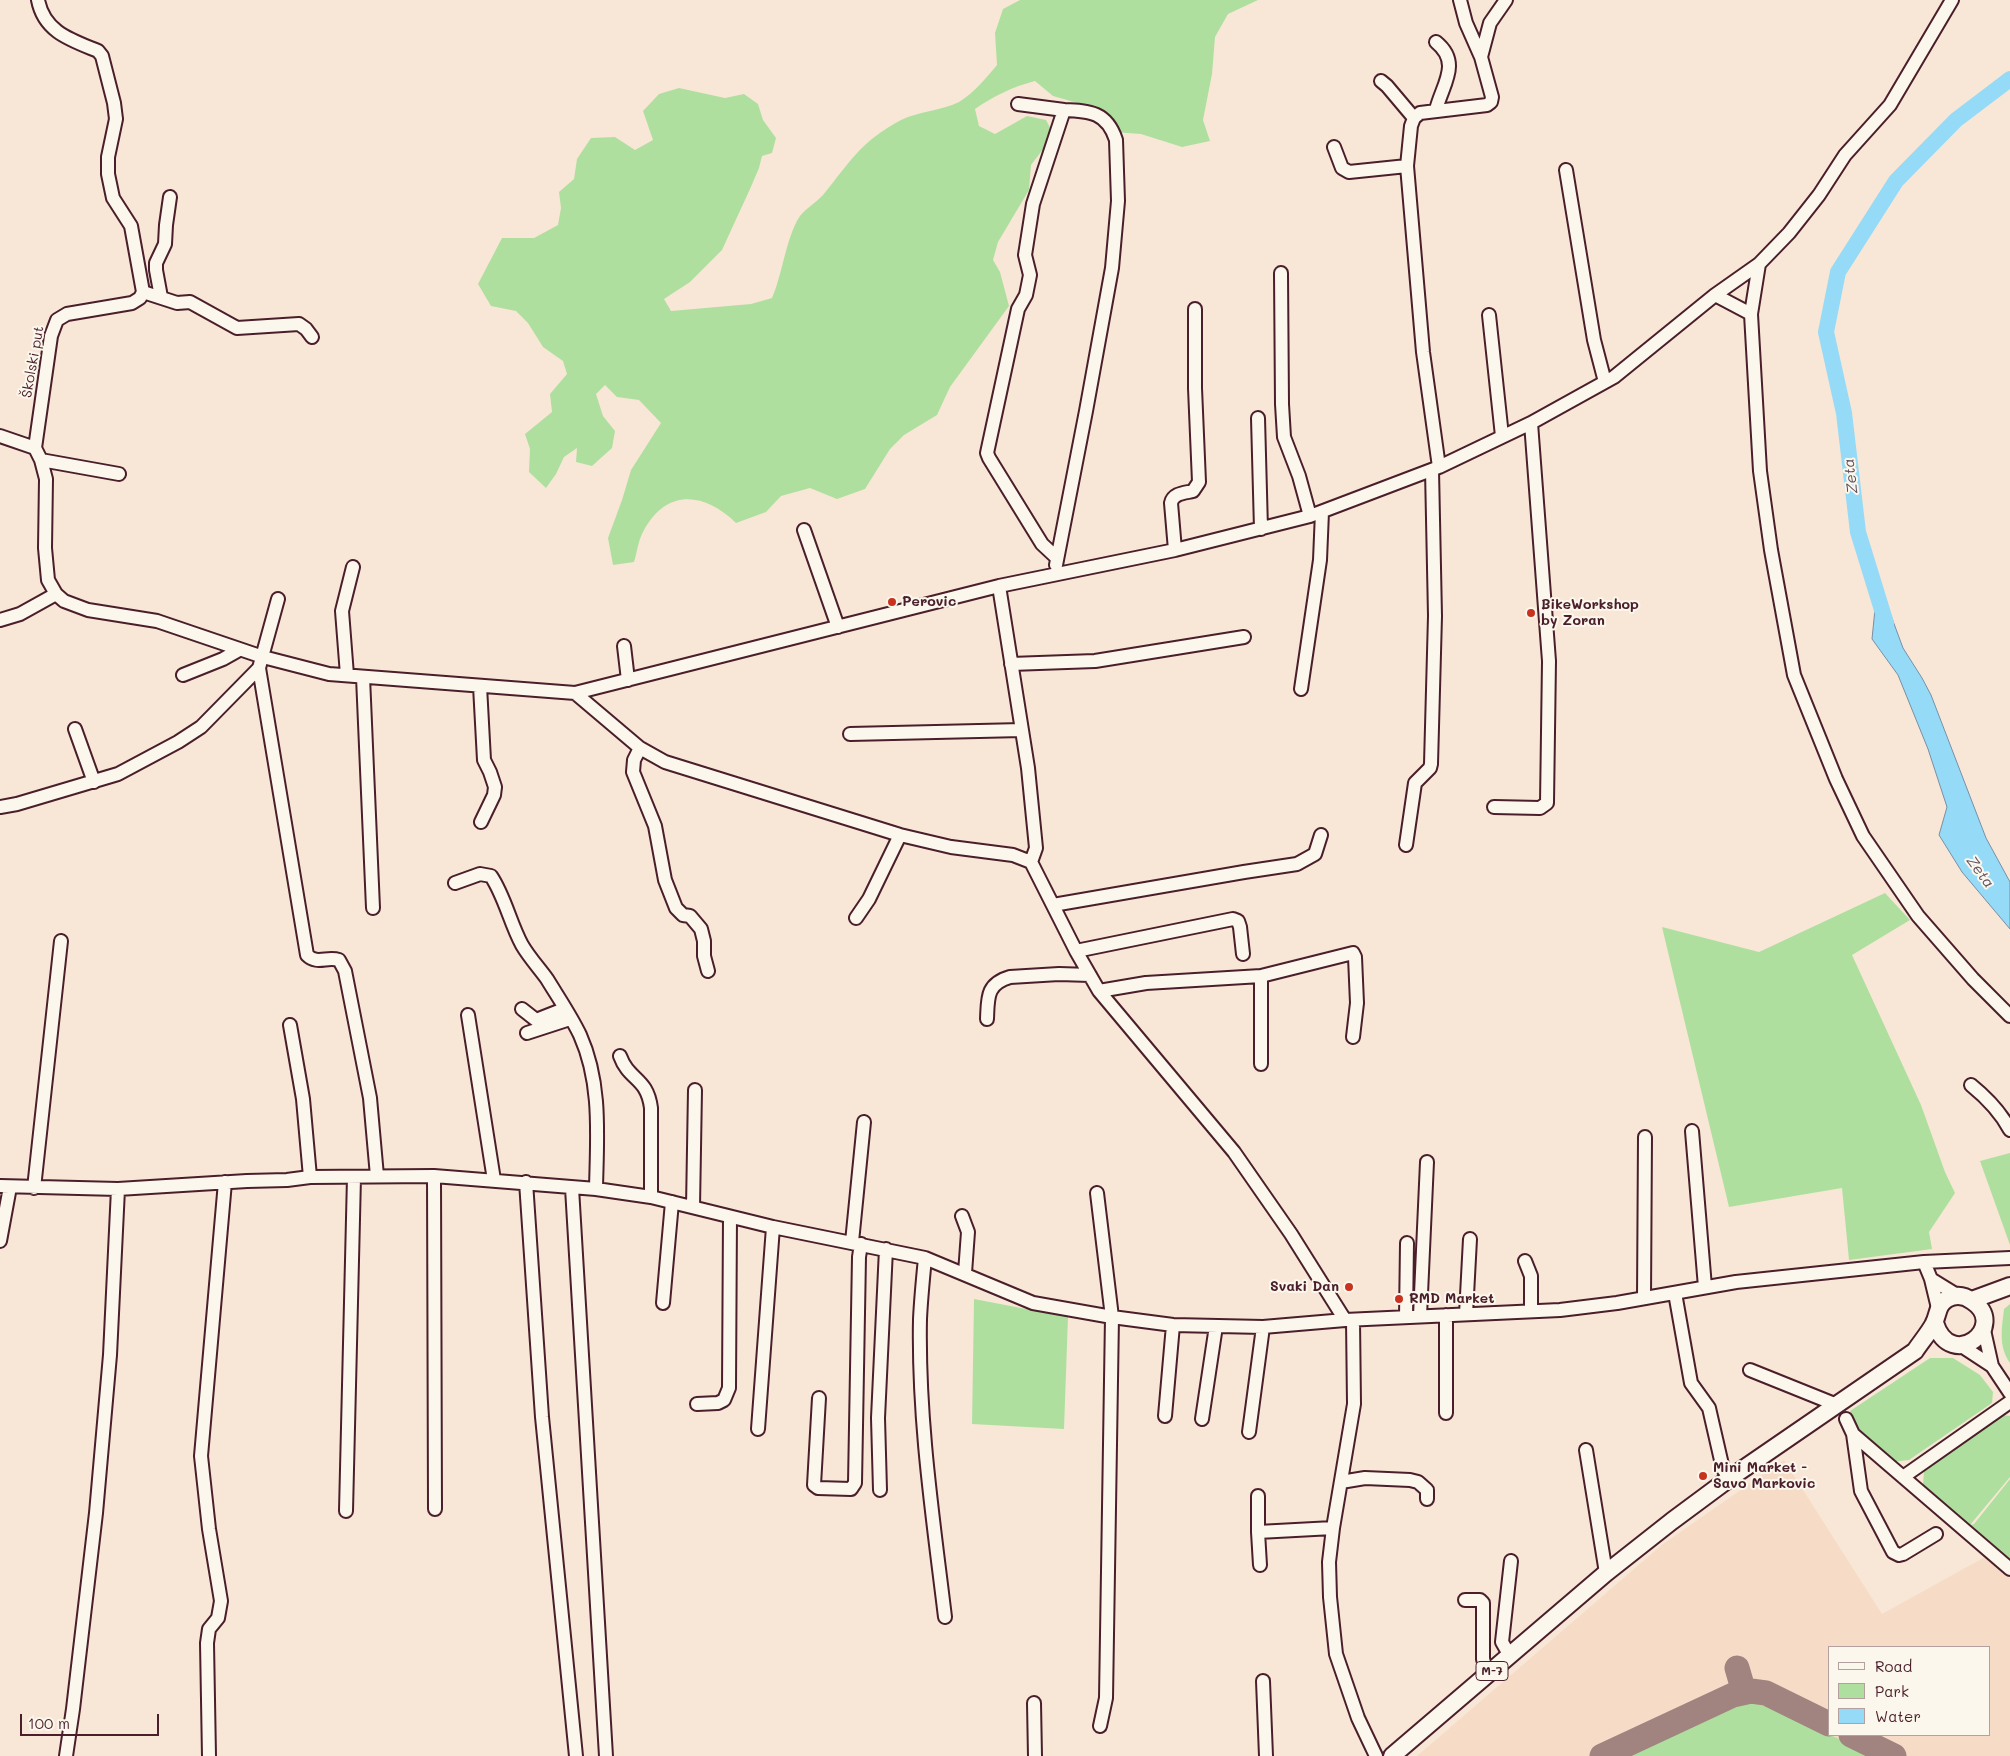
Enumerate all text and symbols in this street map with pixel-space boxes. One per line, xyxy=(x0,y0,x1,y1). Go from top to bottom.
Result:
street label: Školski put xyxy=(18,325,48,399)
water label: Zeta xyxy=(1840,457,1862,495)
place label: Perovic xyxy=(902,594,956,610)
marker: Perovic xyxy=(886,596,898,608)
place label: BikeWorkshop by Zoran xyxy=(1541,597,1639,630)
marker: BikeWorkshop by Zoran xyxy=(1525,607,1537,619)
water label: Zeta xyxy=(1962,852,1998,892)
place label: Svaki Dan xyxy=(1270,1279,1339,1295)
marker: Svaki Dan xyxy=(1343,1281,1355,1293)
place label: RMD Market xyxy=(1409,1291,1494,1307)
marker: RMD Market xyxy=(1393,1293,1405,1305)
place label: Mini Market - Savo Markovic xyxy=(1713,1460,1815,1492)
marker: Mini Market - Savo Markovic xyxy=(1697,1470,1709,1482)
legend xyxy=(1828,1646,1990,1736)
text: Road xyxy=(1875,1656,1912,1676)
road number: M-7 xyxy=(1476,1662,1508,1680)
text: Park xyxy=(1875,1681,1909,1701)
scale bar xyxy=(22,1704,161,1736)
text: Water xyxy=(1875,1706,1921,1726)
text: 100 m xyxy=(28,1713,70,1733)

